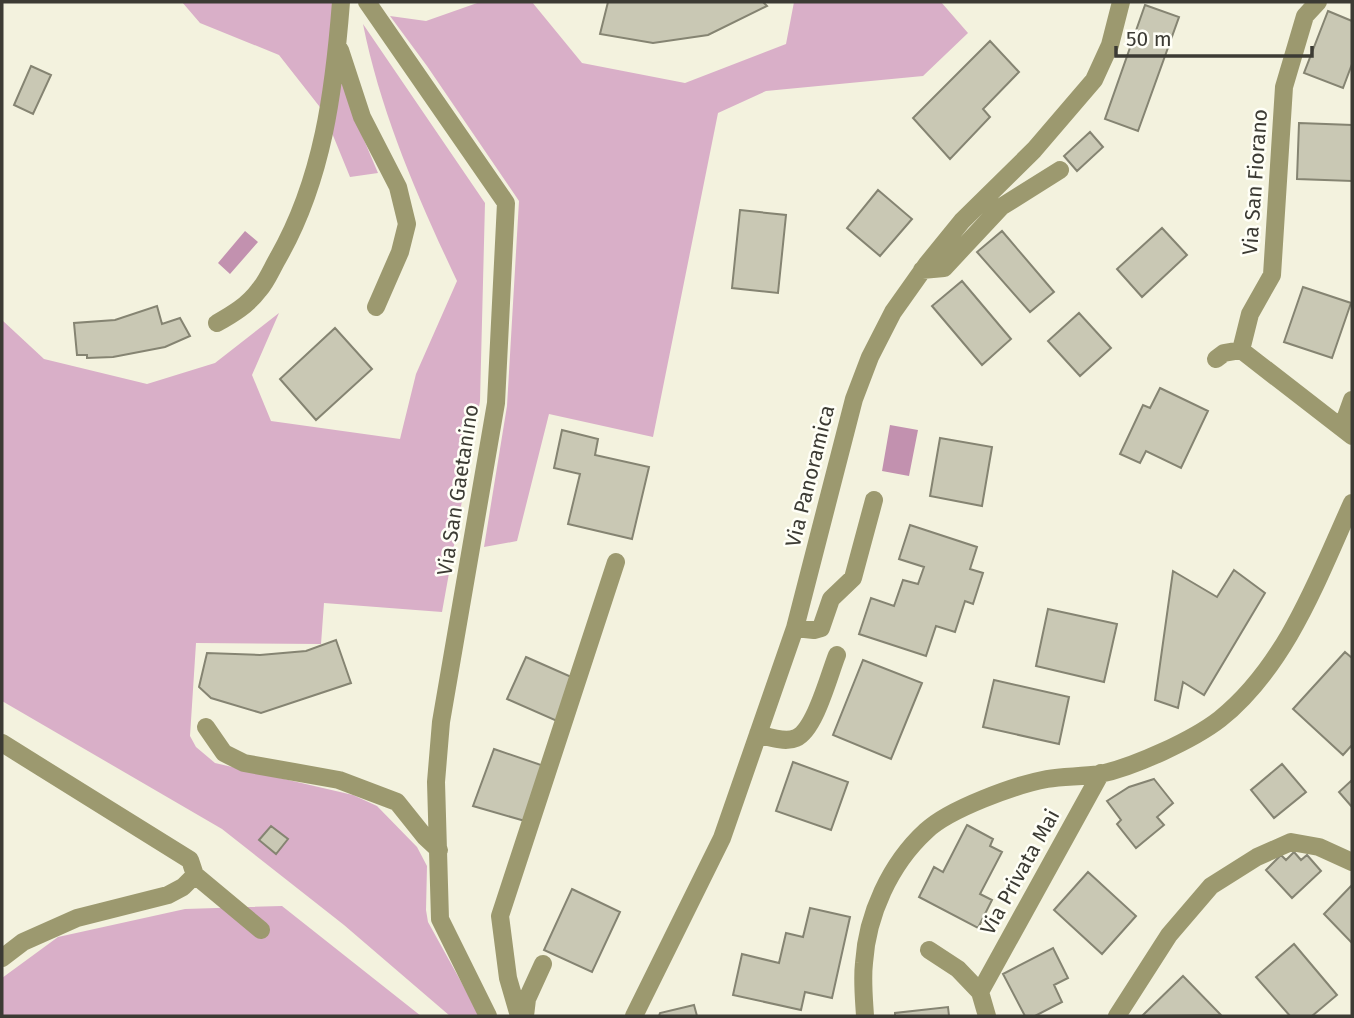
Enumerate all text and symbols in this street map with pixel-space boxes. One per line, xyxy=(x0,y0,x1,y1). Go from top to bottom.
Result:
scale bar xyxy=(1116,14,1312,58)
text: 50 m xyxy=(1126,26,1172,52)
street label: Via San Fiorano xyxy=(1237,108,1273,256)
street label: Via San Gaetanino xyxy=(432,402,484,578)
street label: Via Panoramica xyxy=(780,402,840,550)
street label: Via Privata Mai xyxy=(975,805,1065,939)

